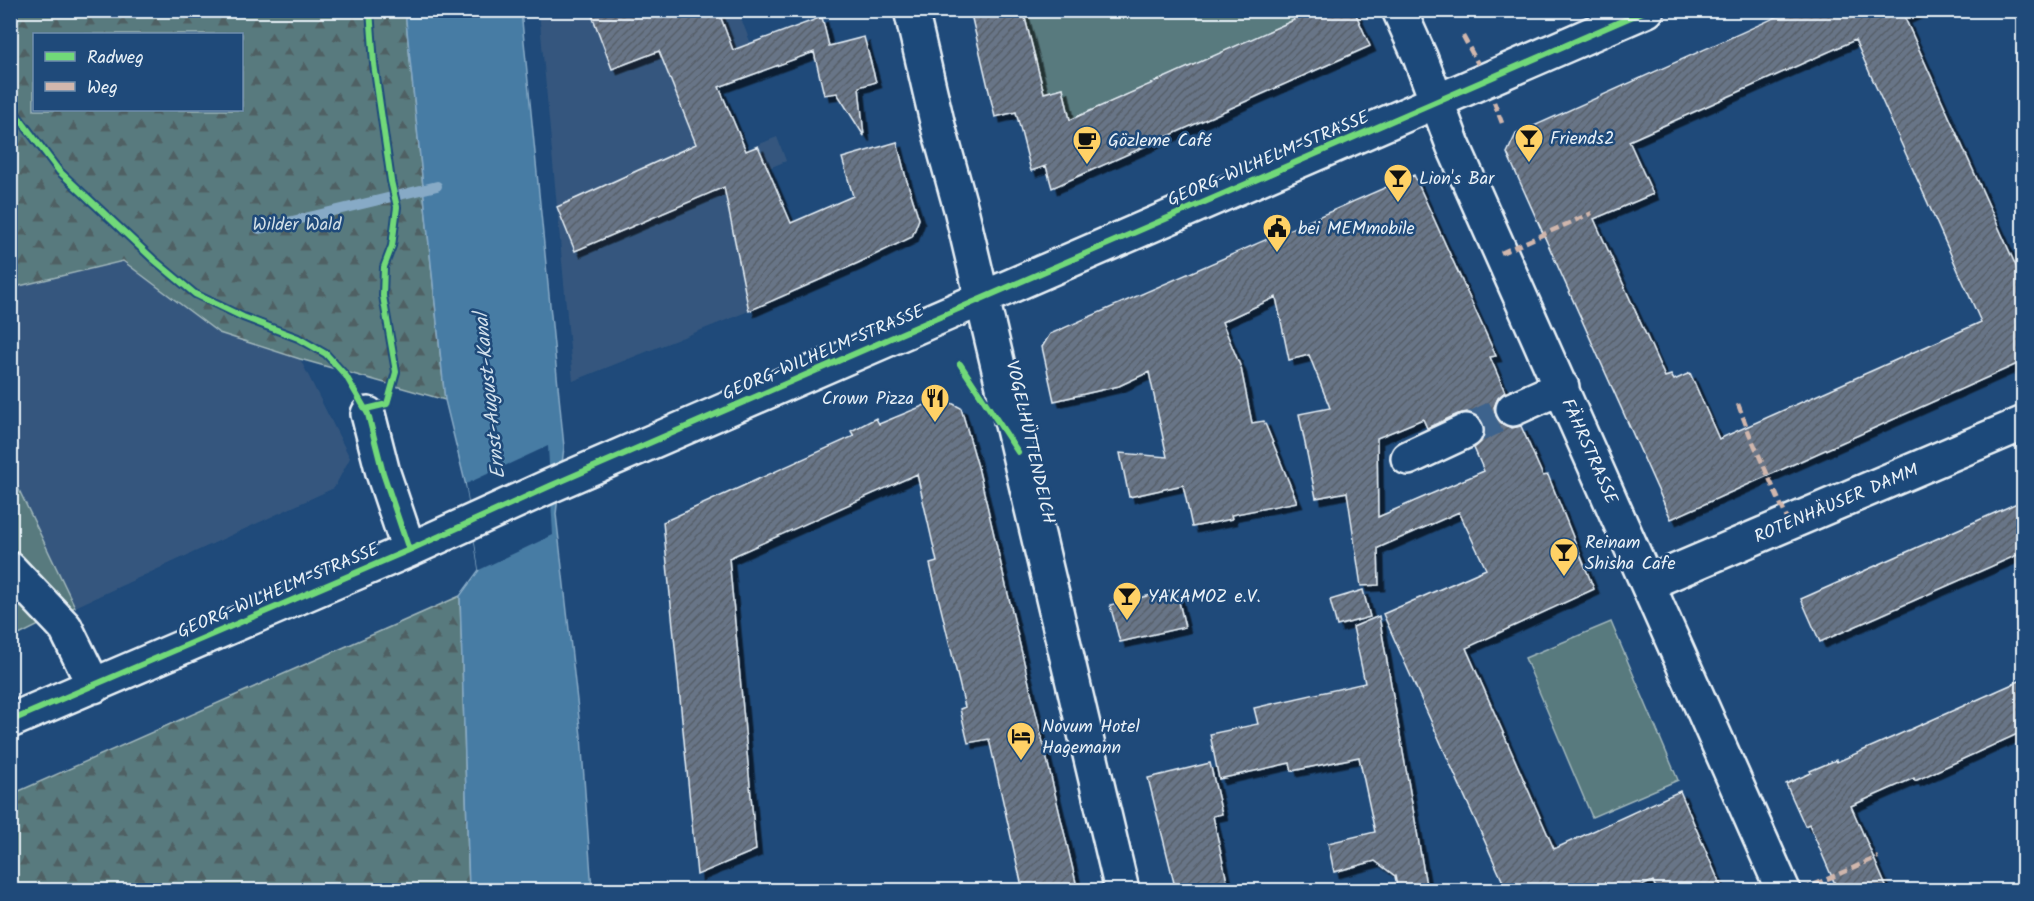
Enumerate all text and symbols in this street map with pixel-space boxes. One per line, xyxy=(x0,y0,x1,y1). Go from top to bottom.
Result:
legend xyxy=(33,33,243,111)
text: Radweg xyxy=(87,44,144,73)
text: Weg xyxy=(87,74,118,103)
street label: GEORG-WILHELM-STRASSE xyxy=(1163,103,1375,215)
bar icon: Friends2 xyxy=(1513,122,1545,164)
cafe icon: Gözleme Café xyxy=(1071,124,1103,166)
place label: Friends2 xyxy=(1550,125,1614,154)
place label: Gözleme Café xyxy=(1108,127,1212,156)
bar icon: Lion's Bar xyxy=(1382,162,1414,204)
place label: Lion's Bar xyxy=(1419,165,1495,194)
park label: Wilder Wald xyxy=(253,211,342,240)
public building icon: bei MEMmobile xyxy=(1261,212,1293,254)
place label: bei MEMmobile xyxy=(1298,215,1415,244)
street label: GEORG-WILHELM-STRASSE xyxy=(718,297,930,409)
water label: Ernst-August-Kanal xyxy=(466,307,516,480)
street label: VOGELHÜTTENDEICH xyxy=(997,358,1062,527)
restaurant icon: Crown Pizza xyxy=(919,382,951,424)
place label: Crown Pizza xyxy=(822,385,914,414)
street label: FÄHRSTRASSE xyxy=(1552,394,1625,510)
street label: ROTENHÄUSER DAMM xyxy=(1750,456,1924,552)
place label: Reinam Shisha Cafe xyxy=(1585,529,1676,579)
street label: GEORG-WILHELM-STRASSE xyxy=(173,535,385,647)
bar icon: Reinam Shisha Cafe xyxy=(1548,536,1580,578)
bar icon: YAKAMOZ e.V. xyxy=(1111,580,1143,622)
place label: YAKAMOZ e.V. xyxy=(1148,583,1261,612)
place label: Novum Hotel Hagemann xyxy=(1042,713,1140,763)
hotel icon: Novum Hotel Hagemann xyxy=(1005,720,1037,762)

